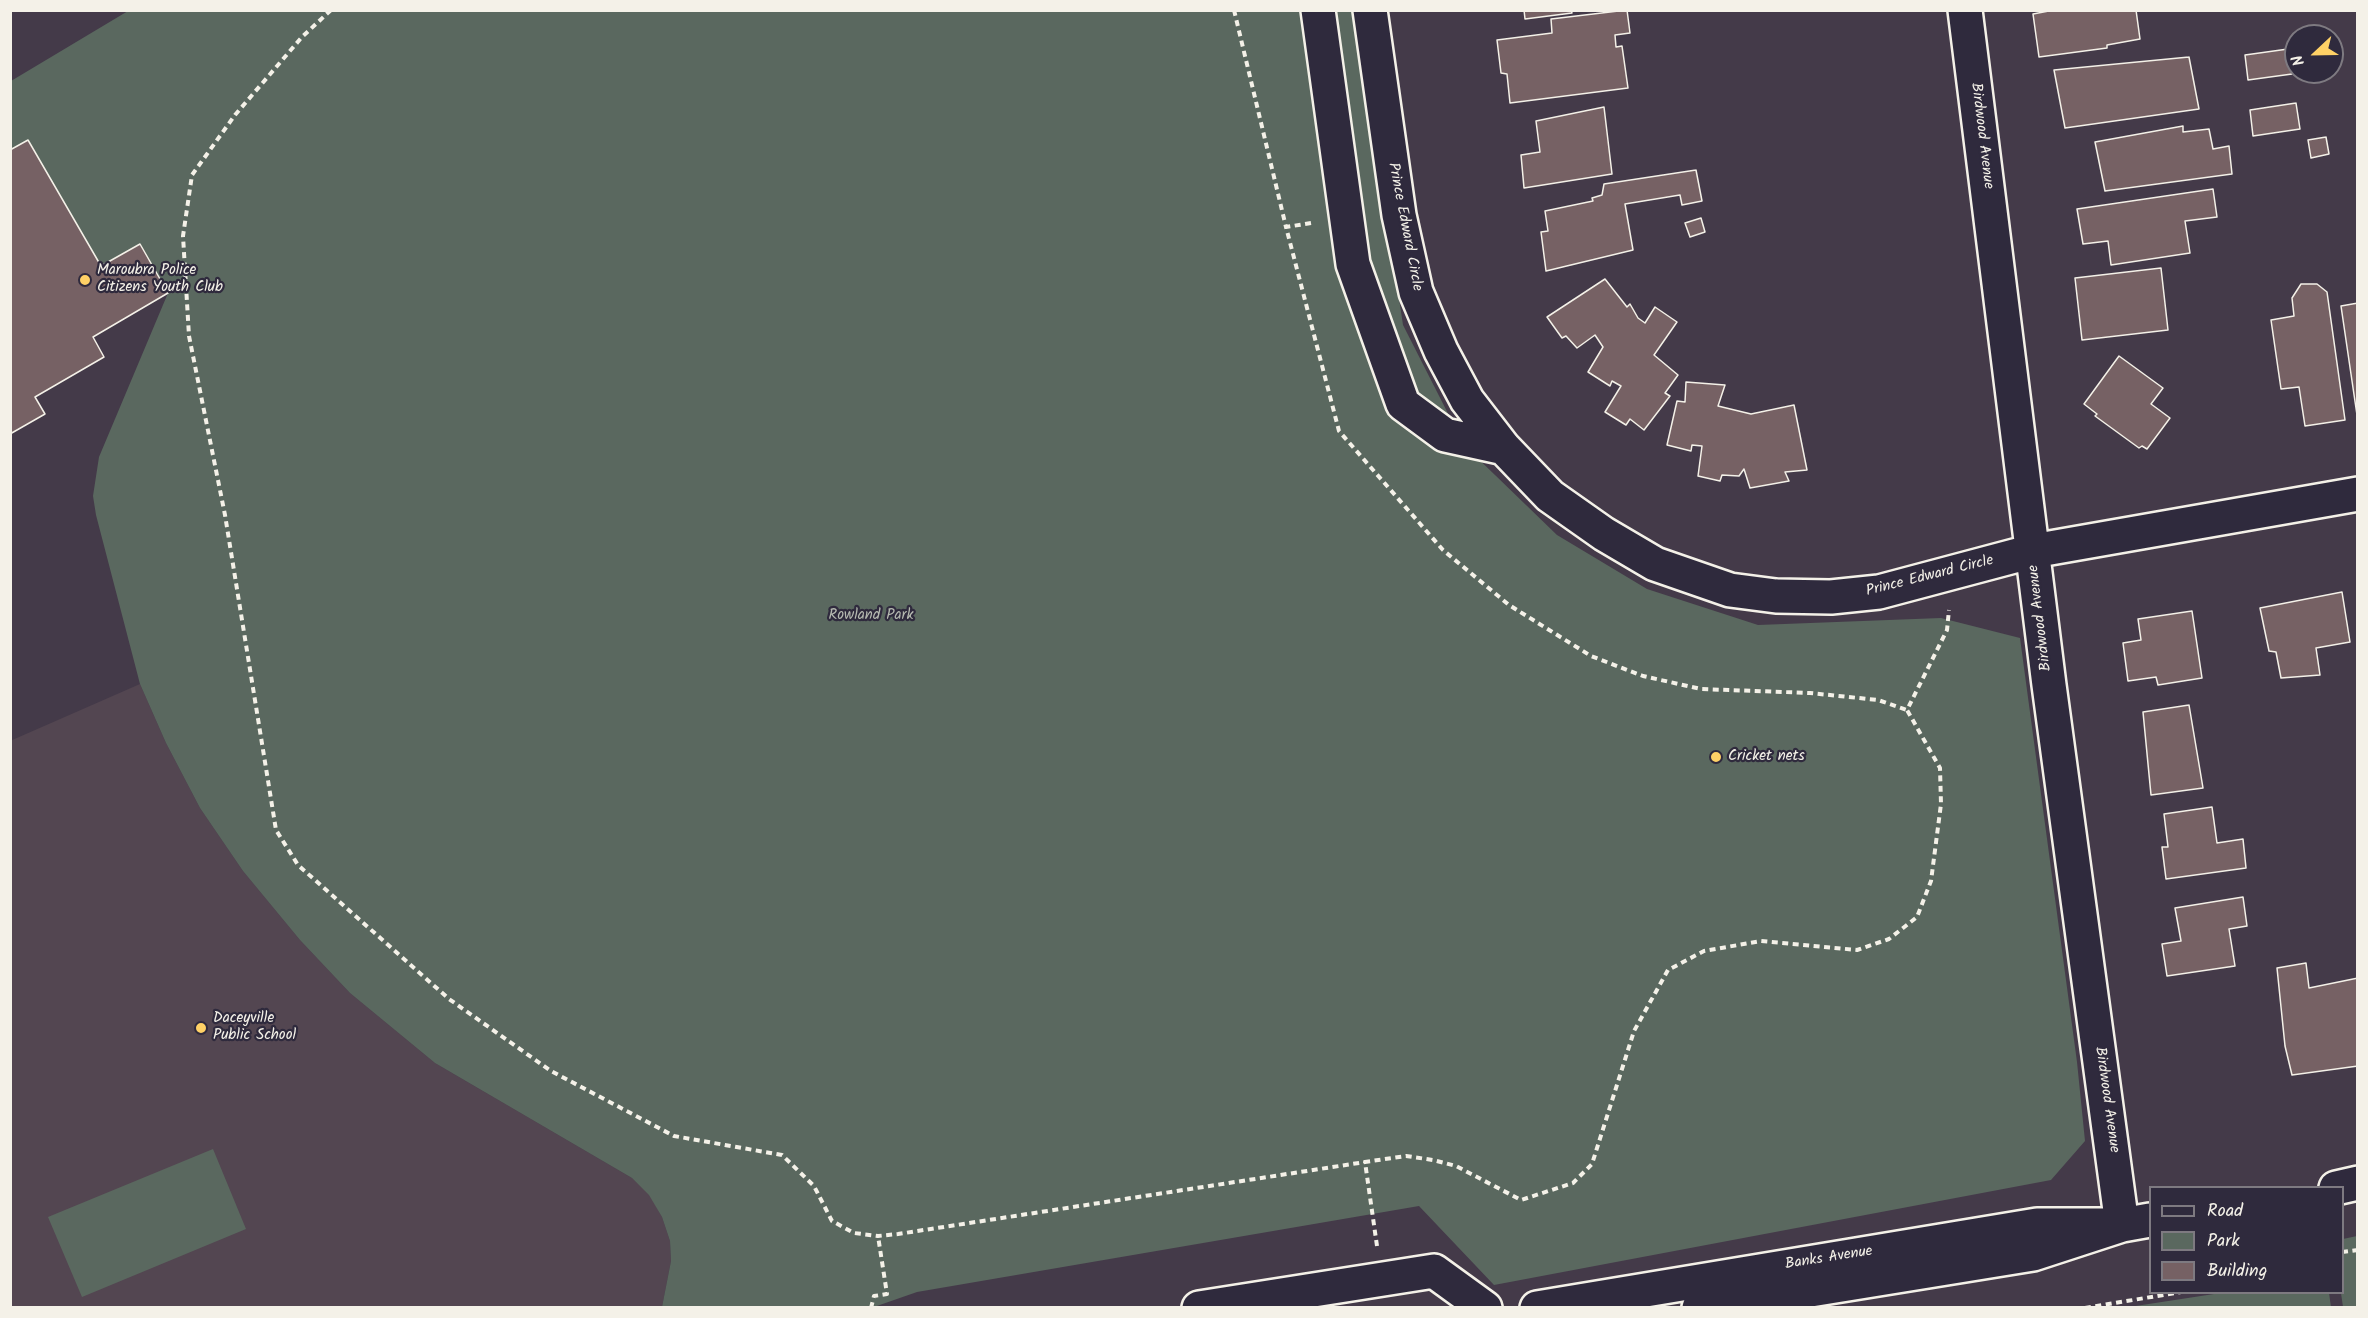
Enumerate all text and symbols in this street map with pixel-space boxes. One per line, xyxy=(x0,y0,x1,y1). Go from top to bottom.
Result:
north arrow xyxy=(2284,24,2344,84)
text: N xyxy=(2285,51,2312,70)
street label: Birdwood Avenue xyxy=(1966,82,1996,190)
street label: Prince Edward Circle xyxy=(1383,161,1425,293)
place label: Maroubra Police Citizens Youth Club xyxy=(97,262,223,297)
marker: Maroubra Police Citizens Youth Club xyxy=(78,273,92,287)
street label: Prince Edward Circle xyxy=(1864,552,1996,602)
street label: Birdwood Avenue xyxy=(2026,564,2056,672)
park label: Rowland Park xyxy=(828,607,914,625)
place label: Cricket nets xyxy=(1728,748,1805,766)
marker: Cricket nets xyxy=(1709,750,1723,764)
place label: Daceyville Public School xyxy=(213,1010,296,1045)
marker: Daceyville Public School xyxy=(194,1021,208,1035)
street label: Birdwood Avenue xyxy=(2090,1046,2122,1154)
legend xyxy=(2149,1186,2344,1294)
text: Road xyxy=(2207,1197,2243,1226)
text: Park xyxy=(2207,1227,2240,1256)
street label: Banks Avenue xyxy=(1784,1243,1874,1275)
text: Building xyxy=(2207,1257,2267,1286)

